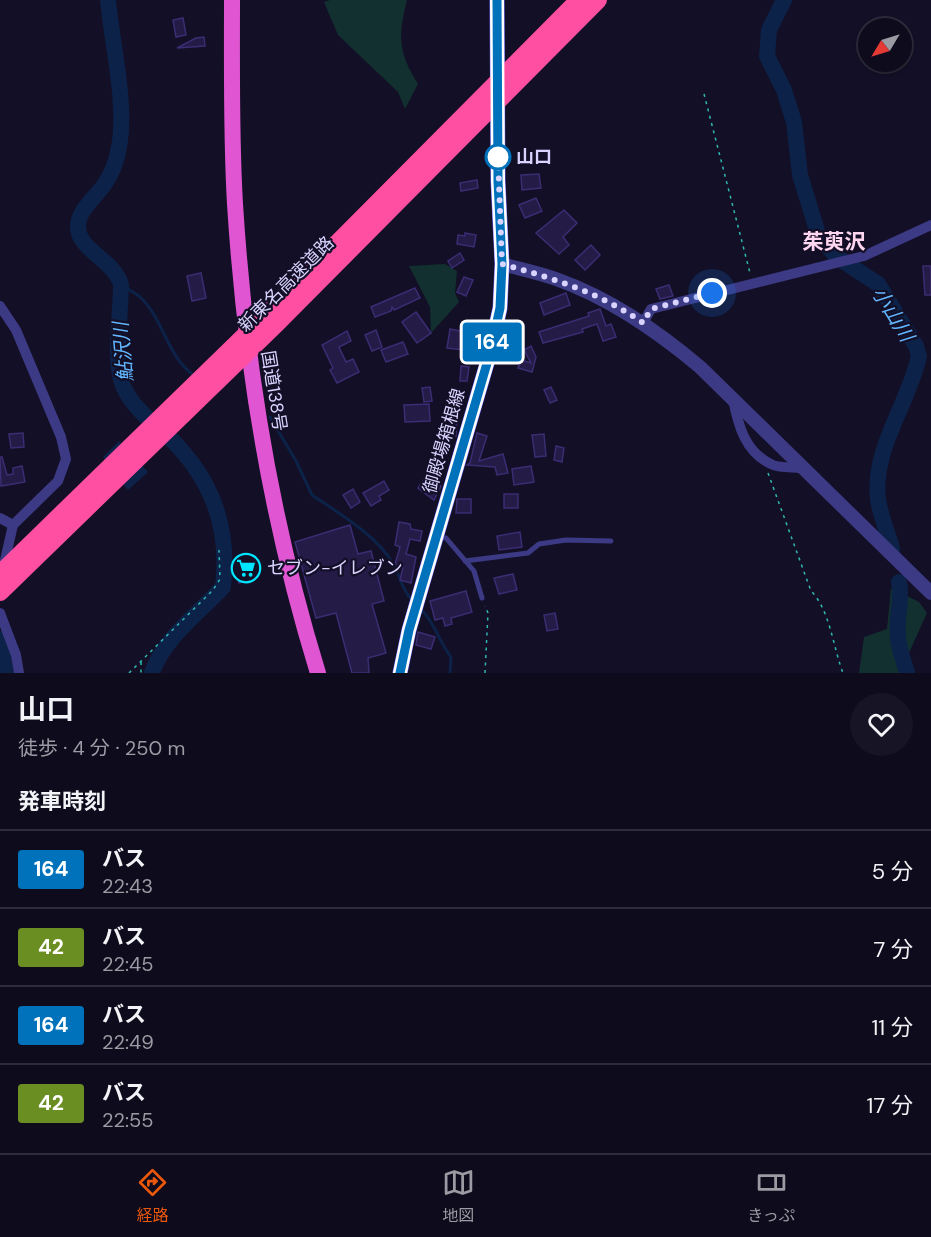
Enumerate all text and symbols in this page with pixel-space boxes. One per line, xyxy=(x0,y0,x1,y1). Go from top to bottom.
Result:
north arrow xyxy=(858,18,912,72)
map controls xyxy=(858,18,912,72)
marker: 山口 xyxy=(485,144,511,170)
place label: 山口 xyxy=(516,145,552,169)
district label: 茱萸沢 xyxy=(803,228,866,256)
street label: 新東名高速道路 xyxy=(233,231,339,337)
your location xyxy=(697,278,727,308)
water label: 小山川 xyxy=(866,282,921,348)
water label: 鮎沢川 xyxy=(107,319,139,383)
line badge: 164 xyxy=(458,322,526,362)
text: 164 xyxy=(475,328,509,356)
street label: 国道138号 xyxy=(256,349,292,433)
street label: 御殿場箱根線 xyxy=(418,386,470,496)
supermarket icon: セブン-イレブン xyxy=(230,552,262,584)
place label: セブン-イレブン xyxy=(267,556,403,580)
text: 山口 xyxy=(18,691,74,728)
button: heart xyxy=(850,693,913,756)
text: 徒歩 · 4 分 · 250 m xyxy=(18,735,185,761)
text: 発車時刻 xyxy=(18,787,106,816)
text: バス xyxy=(102,844,146,873)
text: 164 xyxy=(34,855,68,883)
text: 5 分 xyxy=(872,857,913,886)
text: 22:43 xyxy=(102,873,153,899)
text: バス xyxy=(102,922,146,951)
text: 42 xyxy=(38,933,64,961)
text: 7 分 xyxy=(873,935,913,964)
text: 22:45 xyxy=(102,951,153,977)
text: バス xyxy=(102,1000,146,1029)
text: 164 xyxy=(34,1011,68,1039)
text: 11 分 xyxy=(871,1013,913,1042)
text: 22:49 xyxy=(102,1029,154,1055)
text: バス xyxy=(102,1078,146,1107)
text: 42 xyxy=(38,1089,64,1117)
text: 17 分 xyxy=(867,1091,913,1120)
text: 22:55 xyxy=(102,1107,153,1133)
tab: 経路 xyxy=(136,1166,169,1226)
tab: 地図 xyxy=(442,1166,475,1226)
tab: きっぷ xyxy=(747,1166,795,1226)

